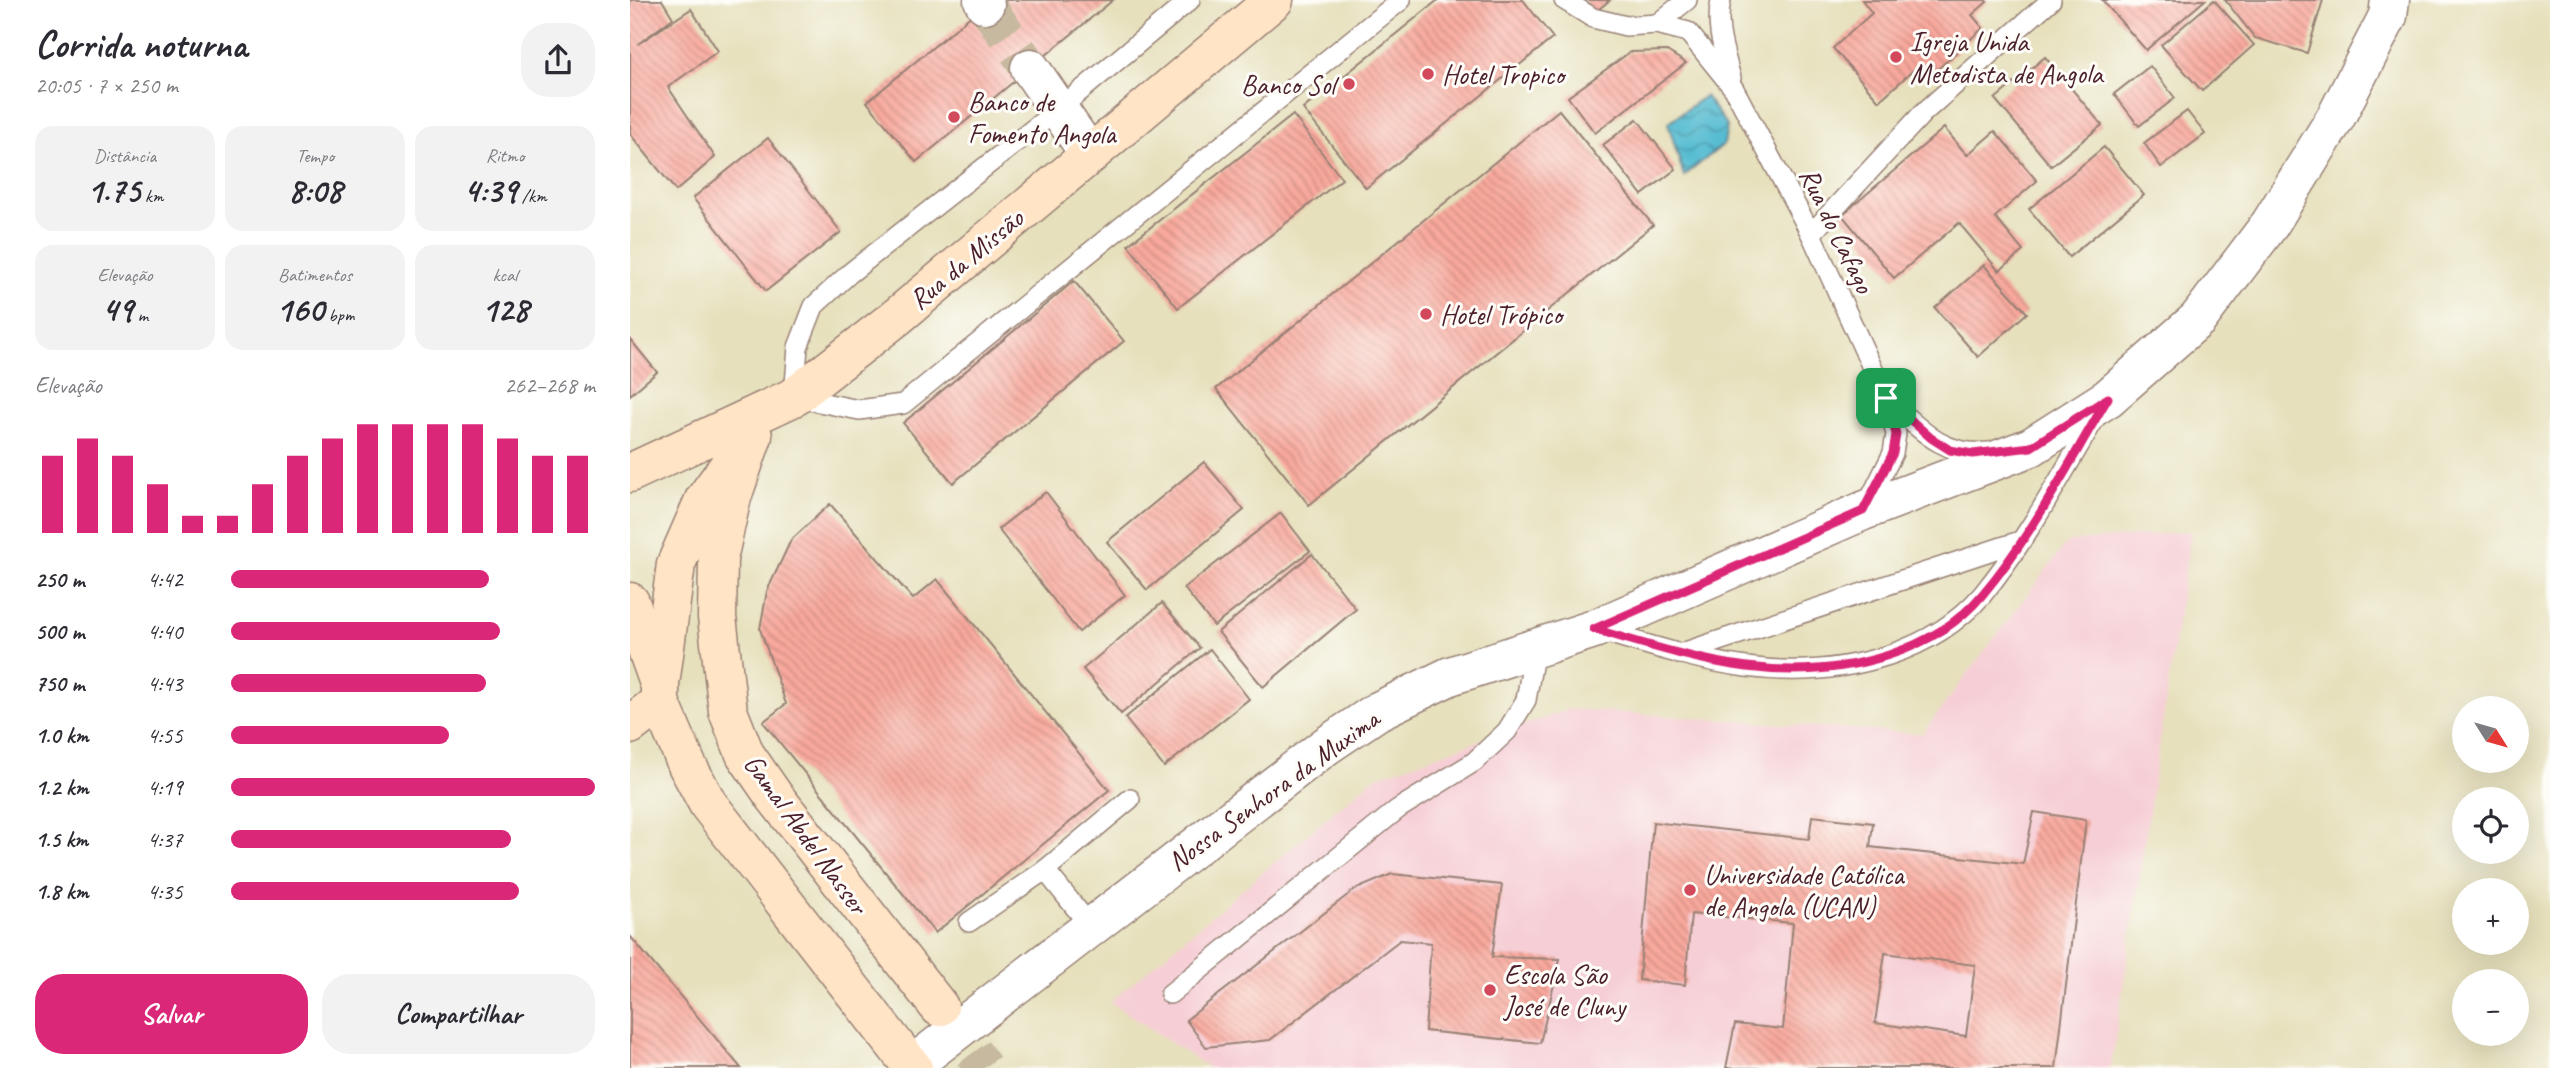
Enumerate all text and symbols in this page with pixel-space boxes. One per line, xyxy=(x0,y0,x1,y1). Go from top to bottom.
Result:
text: Corrida noturna xyxy=(35,21,247,68)
button: share xyxy=(521,23,595,97)
place label: Igreja Unida Metodista de Angola xyxy=(1910,24,2105,91)
marker: Igreja Unida Metodista de Angola xyxy=(1888,49,1904,65)
place label: Hotel Tropico xyxy=(1442,57,1567,92)
marker: Hotel Tropico xyxy=(1420,66,1436,82)
place label: Banco Sol xyxy=(1241,67,1340,102)
text: 20:05 · 7 × 250 m xyxy=(35,71,178,100)
marker: Banco Sol xyxy=(1341,76,1357,92)
place label: Banco de Fomento Angola xyxy=(968,84,1117,151)
marker: Banco de Fomento Angola xyxy=(946,109,962,125)
text: Distância xyxy=(94,144,156,168)
text: Tempo xyxy=(296,144,334,168)
text: Ritmo xyxy=(486,144,524,168)
street label: Rua do Cafago xyxy=(1792,162,1883,300)
text: 1.75 xyxy=(87,168,140,213)
text: 8:08 xyxy=(288,168,342,213)
text: 4:39 xyxy=(463,168,517,213)
text: km xyxy=(140,184,163,208)
text: /km xyxy=(517,184,547,208)
street label: Rua da Missão xyxy=(902,200,1032,317)
text: Elevação xyxy=(97,263,153,287)
text: Batimentos xyxy=(278,263,352,287)
text: kcal xyxy=(492,263,518,287)
text: 49 xyxy=(102,287,133,332)
text: 160 xyxy=(276,287,324,332)
text: 128 xyxy=(481,287,529,332)
place label: Hotel Trópico xyxy=(1440,297,1565,332)
text: m xyxy=(133,303,148,327)
text: bpm xyxy=(324,303,354,327)
marker: Hotel Trópico xyxy=(1418,306,1434,322)
pin xyxy=(1856,368,1916,428)
text: Elevação xyxy=(35,371,102,400)
text: 262–268 m xyxy=(504,371,595,400)
icon: arrive xyxy=(1867,379,1905,417)
text: 250 m xyxy=(35,565,84,594)
text: 4:42 xyxy=(147,565,183,594)
text: 500 m xyxy=(35,617,84,646)
text: 4:40 xyxy=(147,617,183,646)
text: 750 m xyxy=(35,669,84,698)
text: 4:43 xyxy=(147,669,183,698)
north arrow xyxy=(2452,696,2529,774)
map controls xyxy=(2452,696,2529,1046)
street label: Nossa Senhora da Muxima xyxy=(1160,700,1388,879)
text: 1.0 km xyxy=(35,721,89,750)
text: 4:55 xyxy=(147,721,183,750)
street label: Gamal Abdel Nasser xyxy=(736,747,877,922)
text: 1.2 km xyxy=(35,773,89,802)
text: 4:19 xyxy=(147,773,183,802)
button: locate xyxy=(2452,787,2529,864)
text: 1.5 km xyxy=(35,825,88,854)
text: 4:37 xyxy=(147,825,183,854)
place label: Universidade Católica de Angola (UCAN) xyxy=(1704,857,1905,924)
text: 1.8 km xyxy=(35,877,89,906)
text: 4:35 xyxy=(147,877,183,906)
button: + xyxy=(2452,878,2529,955)
marker: Universidade Católica de Angola (UCAN) xyxy=(1682,882,1698,898)
place label: Escola São José de Cluny xyxy=(1502,957,1627,1024)
button: − xyxy=(2452,969,2529,1046)
button: Salvar xyxy=(35,974,308,1054)
button: Compartilhar xyxy=(322,974,595,1054)
marker: Escola São José de Cluny xyxy=(1482,982,1498,998)

